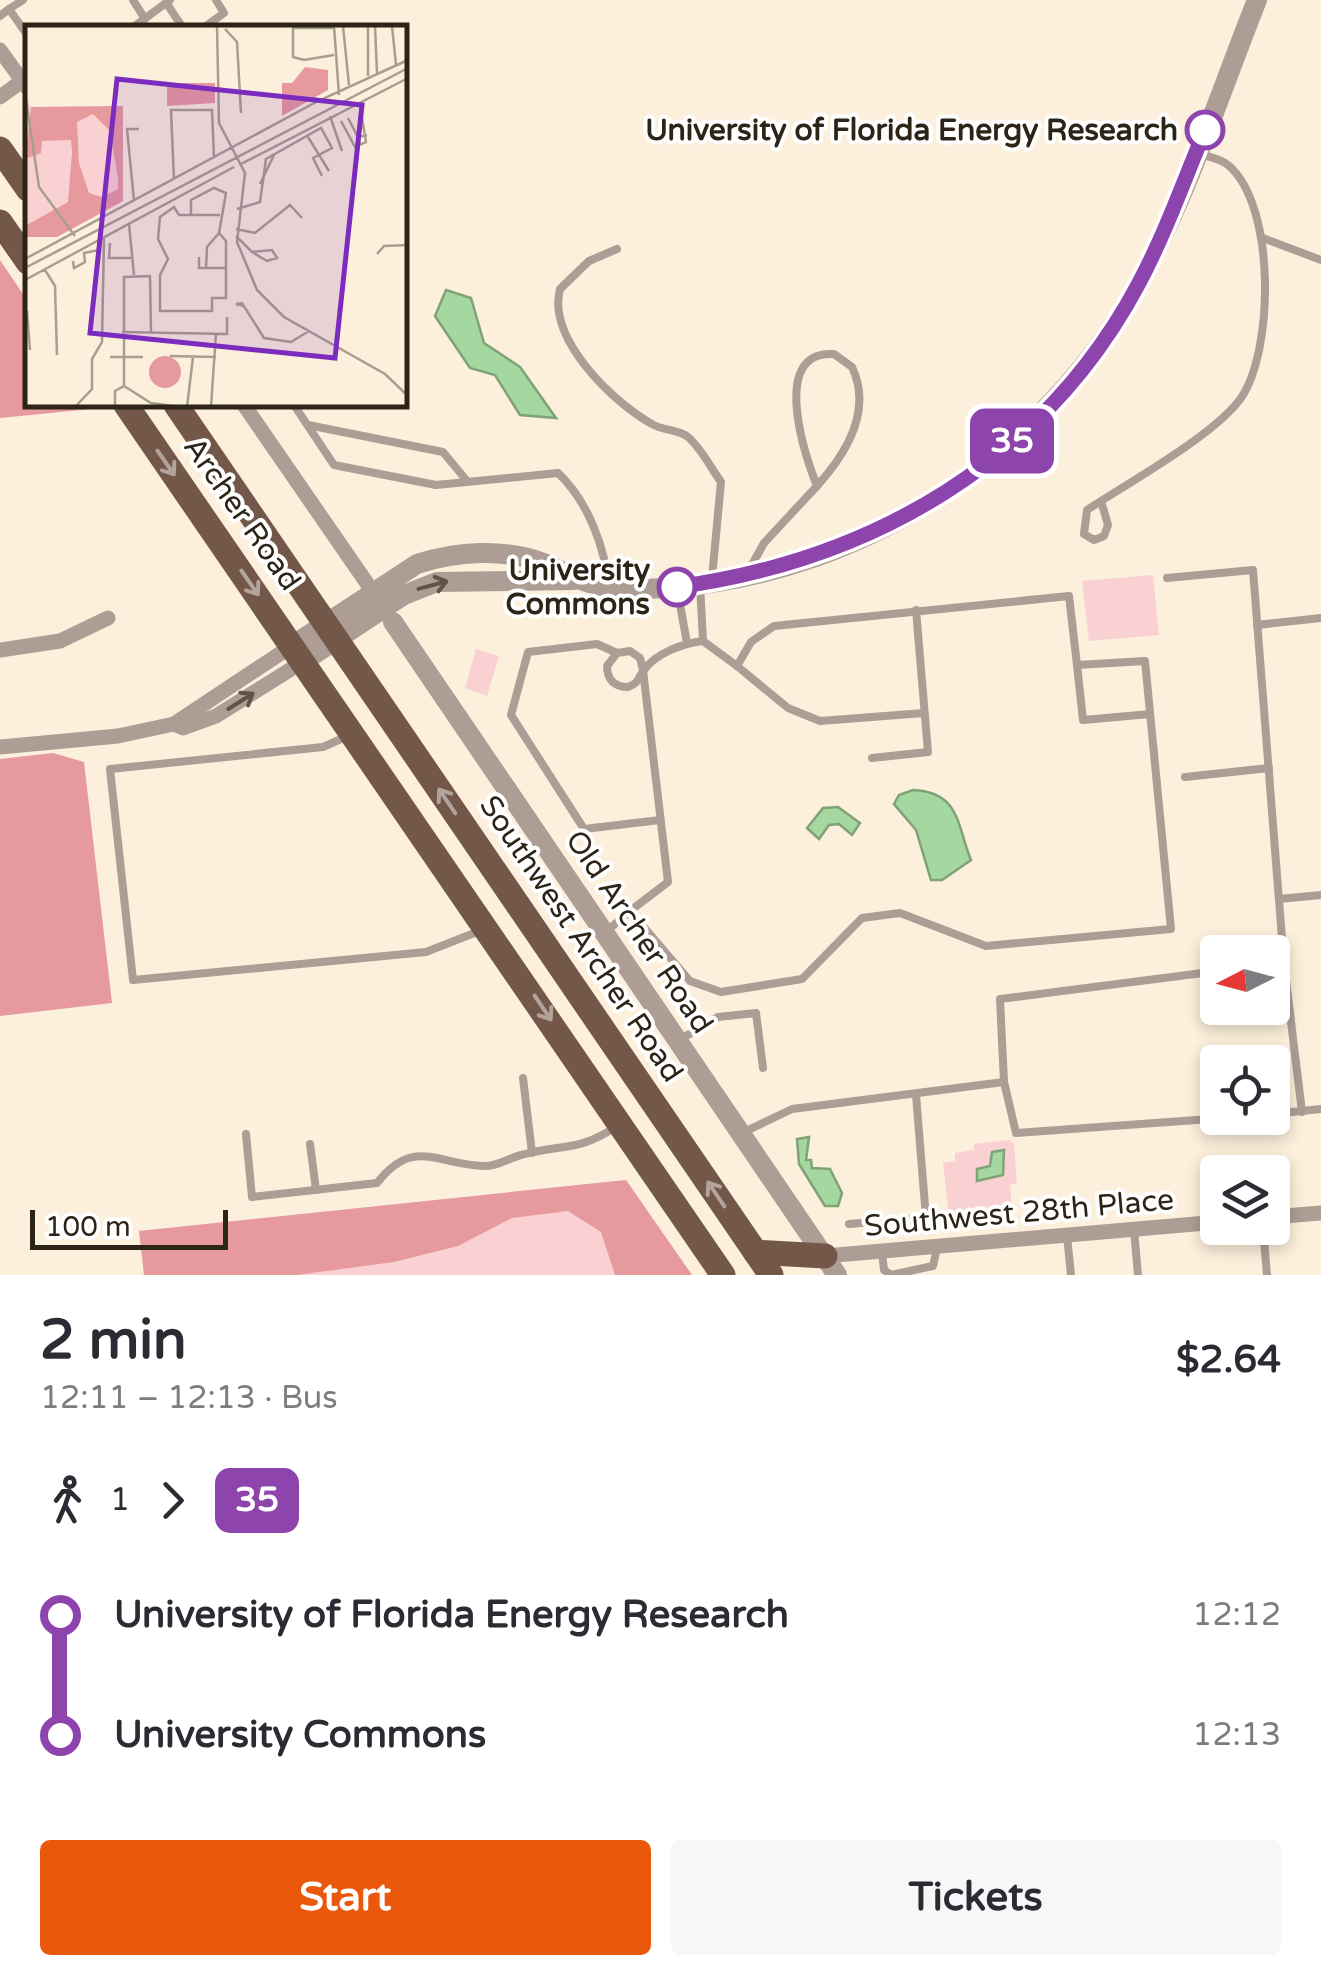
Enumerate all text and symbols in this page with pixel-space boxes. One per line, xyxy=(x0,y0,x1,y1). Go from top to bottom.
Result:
inset map xyxy=(25,25,408,408)
marker: University of Florida Energy Research xyxy=(1186,111,1224,149)
place label: University of Florida Energy Research xyxy=(645,112,1178,149)
line badge: 35 xyxy=(967,408,1057,474)
text: 35 xyxy=(990,420,1034,462)
street label: Archer Road xyxy=(175,430,309,598)
one-way arrow xyxy=(155,448,176,476)
place label: University Commons xyxy=(505,552,650,623)
one-way arrow xyxy=(239,568,260,596)
marker: University Commons xyxy=(658,568,696,606)
one-way arrow xyxy=(417,574,448,593)
one-way arrow xyxy=(226,690,255,711)
one-way arrow xyxy=(437,787,458,815)
street label: Southwest Archer Road xyxy=(471,789,691,1089)
street label: Old Archer Road xyxy=(557,823,721,1041)
north arrow xyxy=(1200,935,1290,1025)
map controls xyxy=(1200,935,1290,1245)
one-way arrow xyxy=(532,994,553,1022)
button: locate xyxy=(1200,1045,1290,1135)
button: layers xyxy=(1200,1155,1290,1245)
one-way arrow xyxy=(706,1181,727,1209)
street label: Southwest 28th Place xyxy=(863,1181,1175,1245)
scale bar xyxy=(30,1205,228,1250)
text: 100 m xyxy=(45,1210,131,1244)
text: 2 min xyxy=(40,1308,187,1374)
text: $2.64 xyxy=(1176,1337,1281,1383)
text: 12:11 – 12:13 · Bus xyxy=(40,1379,338,1417)
icon: walk xyxy=(40,1473,95,1528)
icon: forward xyxy=(145,1473,200,1528)
text: 35 xyxy=(235,1479,279,1521)
text: 1 xyxy=(110,1481,130,1519)
text: University of Florida Energy Research xyxy=(114,1592,789,1638)
text: 12:12 xyxy=(1192,1596,1281,1634)
text: University Commons xyxy=(114,1712,486,1758)
text: 12:13 xyxy=(1192,1716,1281,1754)
button: Start xyxy=(40,1840,651,1955)
button: Tickets xyxy=(671,1840,1281,1955)

